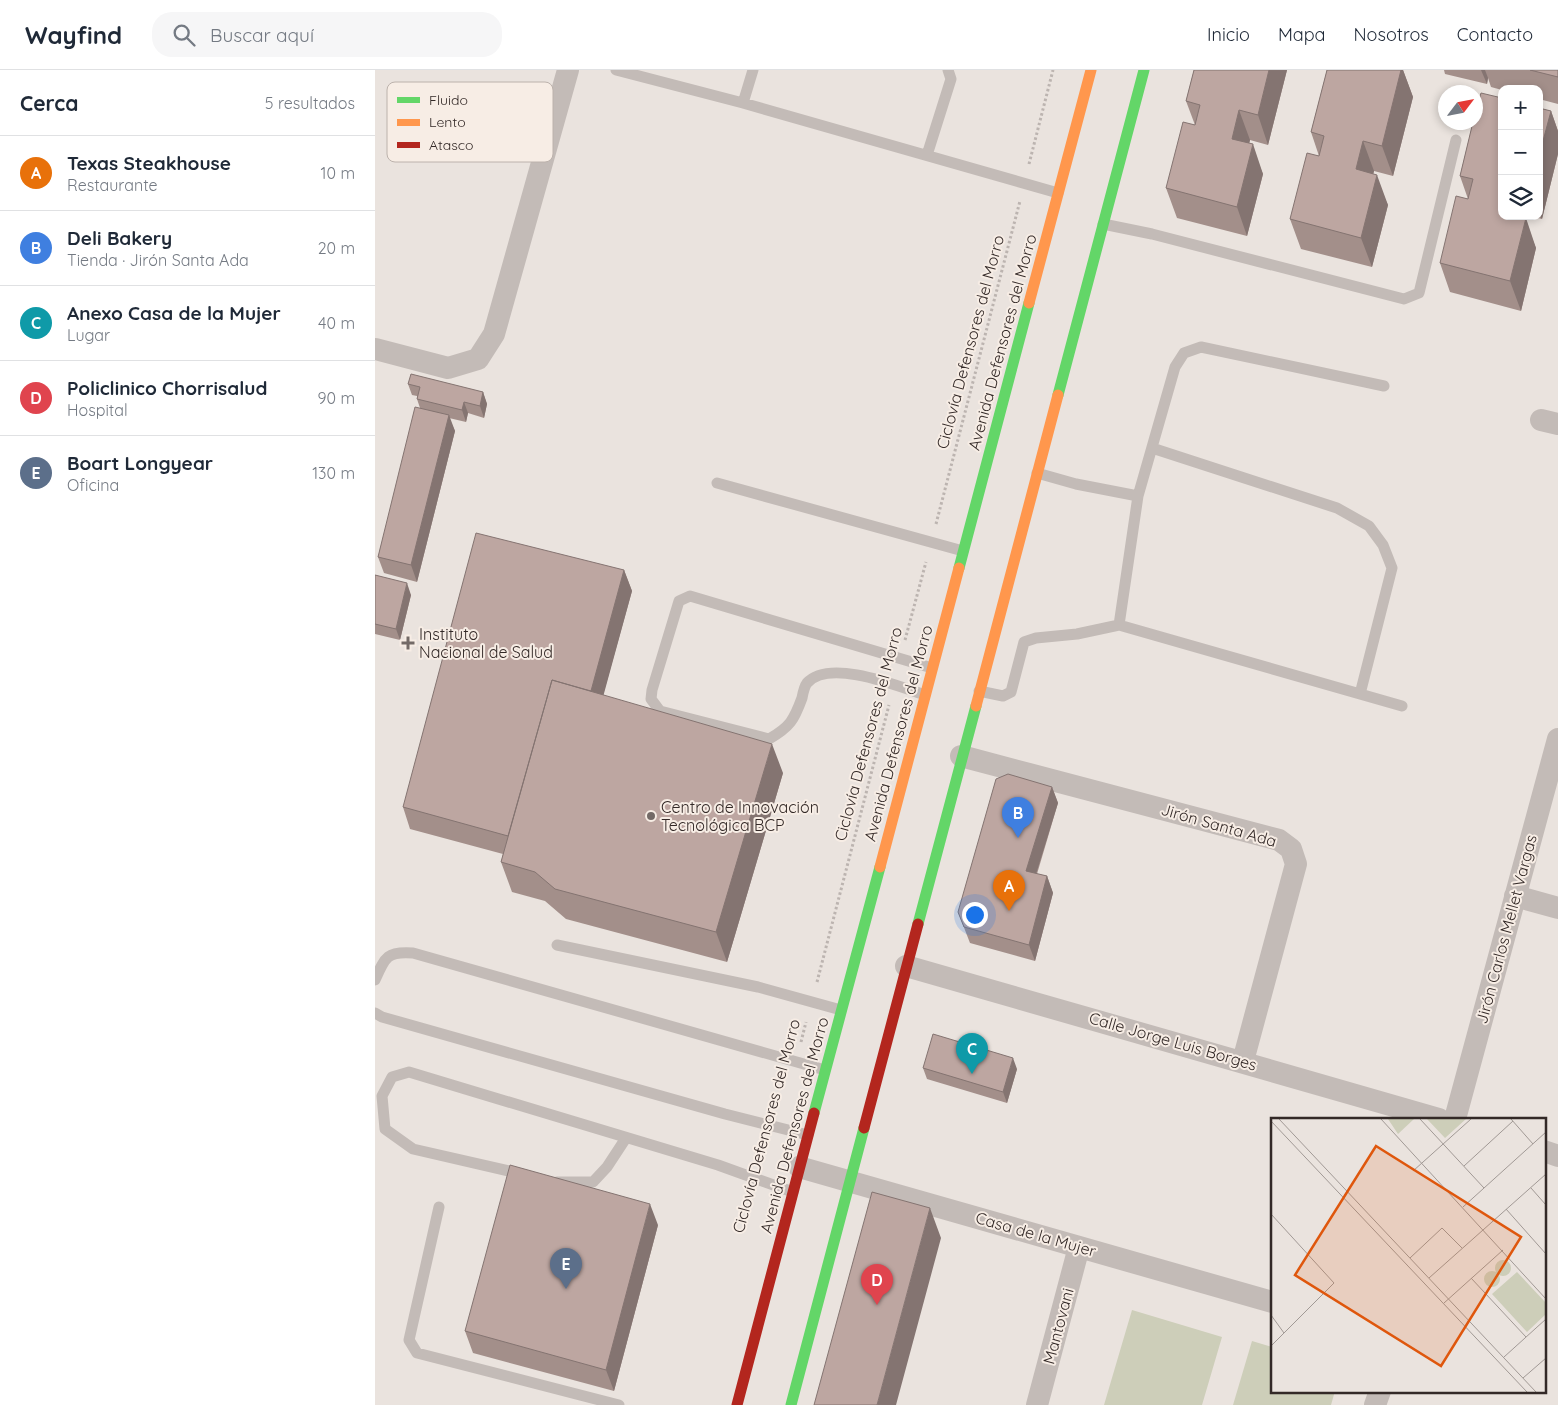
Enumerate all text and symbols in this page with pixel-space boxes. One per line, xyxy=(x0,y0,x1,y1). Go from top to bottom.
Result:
search box xyxy=(152,12,502,57)
text: Wayfind xyxy=(25,20,122,50)
icon: search xyxy=(170,21,198,49)
text: Buscar aquí xyxy=(210,23,314,47)
text: Inicio xyxy=(1207,23,1250,46)
text: Mapa xyxy=(1278,23,1326,46)
text: Nosotros xyxy=(1354,23,1429,46)
text: Contacto xyxy=(1457,23,1533,46)
legend xyxy=(387,82,553,162)
north arrow xyxy=(1438,85,1483,130)
map controls xyxy=(1498,85,1543,220)
button: + xyxy=(1498,85,1543,130)
text: Cerca xyxy=(20,90,78,116)
text: Fluido xyxy=(429,91,468,109)
text: 5 resultados xyxy=(265,93,355,113)
text: Lento xyxy=(429,113,466,131)
button: − xyxy=(1498,130,1543,175)
text: Atasco xyxy=(429,136,474,154)
text: Texas Steakhouse xyxy=(67,151,231,175)
text: A xyxy=(31,163,41,183)
text: 10 m xyxy=(321,163,355,183)
text: Restaurante xyxy=(67,175,158,195)
button: layers xyxy=(1498,175,1543,220)
text: Deli Bakery xyxy=(67,226,172,250)
street label: Avenida Defensores del Morro xyxy=(963,232,1041,452)
street label: Ciclovía Defensores del Morro xyxy=(932,233,1008,451)
text: B xyxy=(31,238,41,258)
text: 20 m xyxy=(318,238,355,258)
text: Tienda · Jirón Santa Ada xyxy=(67,250,249,270)
text: Anexo Casa de la Mujer xyxy=(67,301,281,325)
text: C xyxy=(31,313,41,333)
text: 40 m xyxy=(318,313,355,333)
text: Lugar xyxy=(67,325,110,345)
text: Policlinico Chorrisalud xyxy=(67,376,267,400)
text: D xyxy=(30,388,42,408)
text: 90 m xyxy=(318,388,355,408)
text: Hospital xyxy=(67,400,128,420)
text: Boart Longyear xyxy=(67,451,213,475)
text: E xyxy=(31,463,41,483)
text: 130 m xyxy=(312,463,355,483)
text: Oficina xyxy=(67,475,119,495)
street label: Avenida Defensores del Morro xyxy=(859,623,937,843)
place label: Instituto Nacional de Salud xyxy=(419,624,553,662)
street label: Ciclovía Defensores del Morro xyxy=(830,625,906,843)
marker: Instituto Nacional de Salud xyxy=(401,636,415,650)
place label: Centro de Innovación Tecnológica BCP xyxy=(661,797,819,835)
pin: B xyxy=(1002,797,1034,838)
street label: Jirón Santa Ada xyxy=(1159,799,1279,851)
marker: Centro de Innovación Tecnológica BCP xyxy=(645,810,657,822)
street label: Jirón Carlos Mellet Vargas xyxy=(1471,832,1541,1026)
pin: A xyxy=(993,870,1025,911)
your location xyxy=(962,902,988,928)
street label: Calle Jorge Luis Borges xyxy=(1087,1007,1259,1075)
street label: Avenida Defensores del Morro xyxy=(755,1015,833,1235)
street label: Ciclovía Defensores del Morro xyxy=(728,1017,804,1235)
pin: C xyxy=(956,1033,988,1074)
inset map xyxy=(1271,1118,1545,1392)
street label: Casa de la Mujer xyxy=(973,1207,1099,1261)
pin: E xyxy=(550,1248,582,1289)
pin: D xyxy=(861,1264,893,1305)
street label: Mantovani xyxy=(1038,1286,1078,1366)

